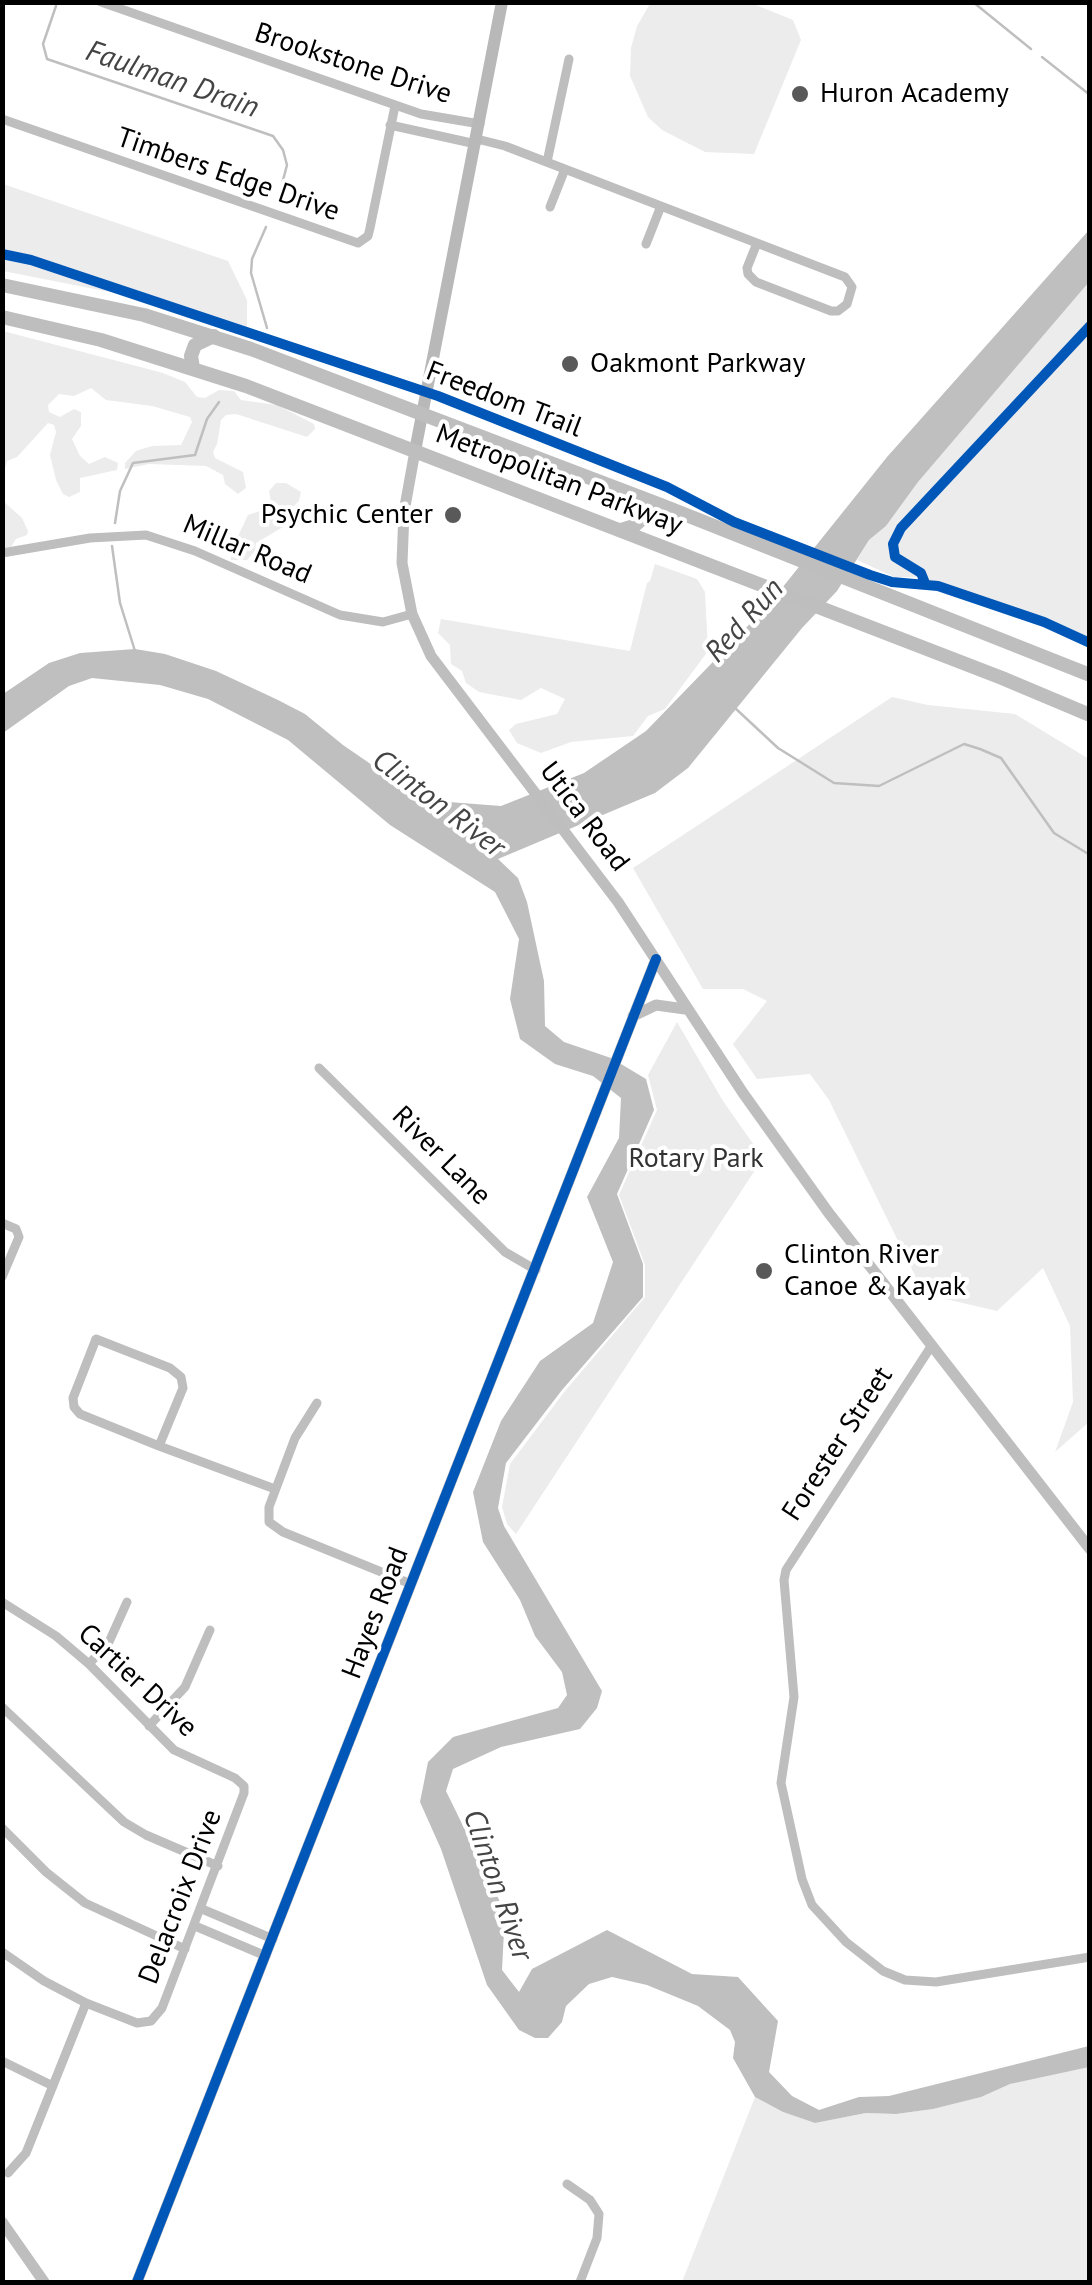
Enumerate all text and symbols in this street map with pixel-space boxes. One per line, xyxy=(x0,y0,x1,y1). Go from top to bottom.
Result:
street label: Brookstone Drive xyxy=(250,16,456,112)
water label: Faulman Drain xyxy=(81,34,263,126)
place label: Huron Academy xyxy=(820,77,1009,111)
marker: Huron Academy xyxy=(789,83,811,105)
street label: Timbers Edge Drive xyxy=(112,121,344,229)
place label: Oakmont Parkway xyxy=(590,347,805,381)
marker: Oakmont Parkway xyxy=(559,353,581,375)
street label: Freedom Trail xyxy=(421,355,587,445)
street label: Metropolitan Parkway xyxy=(431,417,687,543)
place label: Psychic Center xyxy=(261,498,433,532)
marker: Psychic Center xyxy=(442,504,464,526)
street label: Millar Road xyxy=(178,508,316,592)
water label: Red Run xyxy=(698,572,792,670)
water label: Clinton River xyxy=(365,742,511,866)
street label: Utica Road xyxy=(532,756,636,878)
street label: River Lane xyxy=(385,1100,497,1212)
park label: Rotary Park xyxy=(628,1142,764,1176)
place label: Clinton River Canoe & Kayak xyxy=(784,1238,966,1304)
marker: Clinton River Canoe & Kayak xyxy=(753,1260,775,1282)
street label: Forester Street xyxy=(776,1361,900,1527)
street label: Hayes Road xyxy=(336,1542,416,1684)
street label: Cartier Drive xyxy=(70,1617,204,1745)
street label: Delacroix Drive xyxy=(132,1805,230,1989)
water label: Clinton River xyxy=(454,1805,540,1965)

